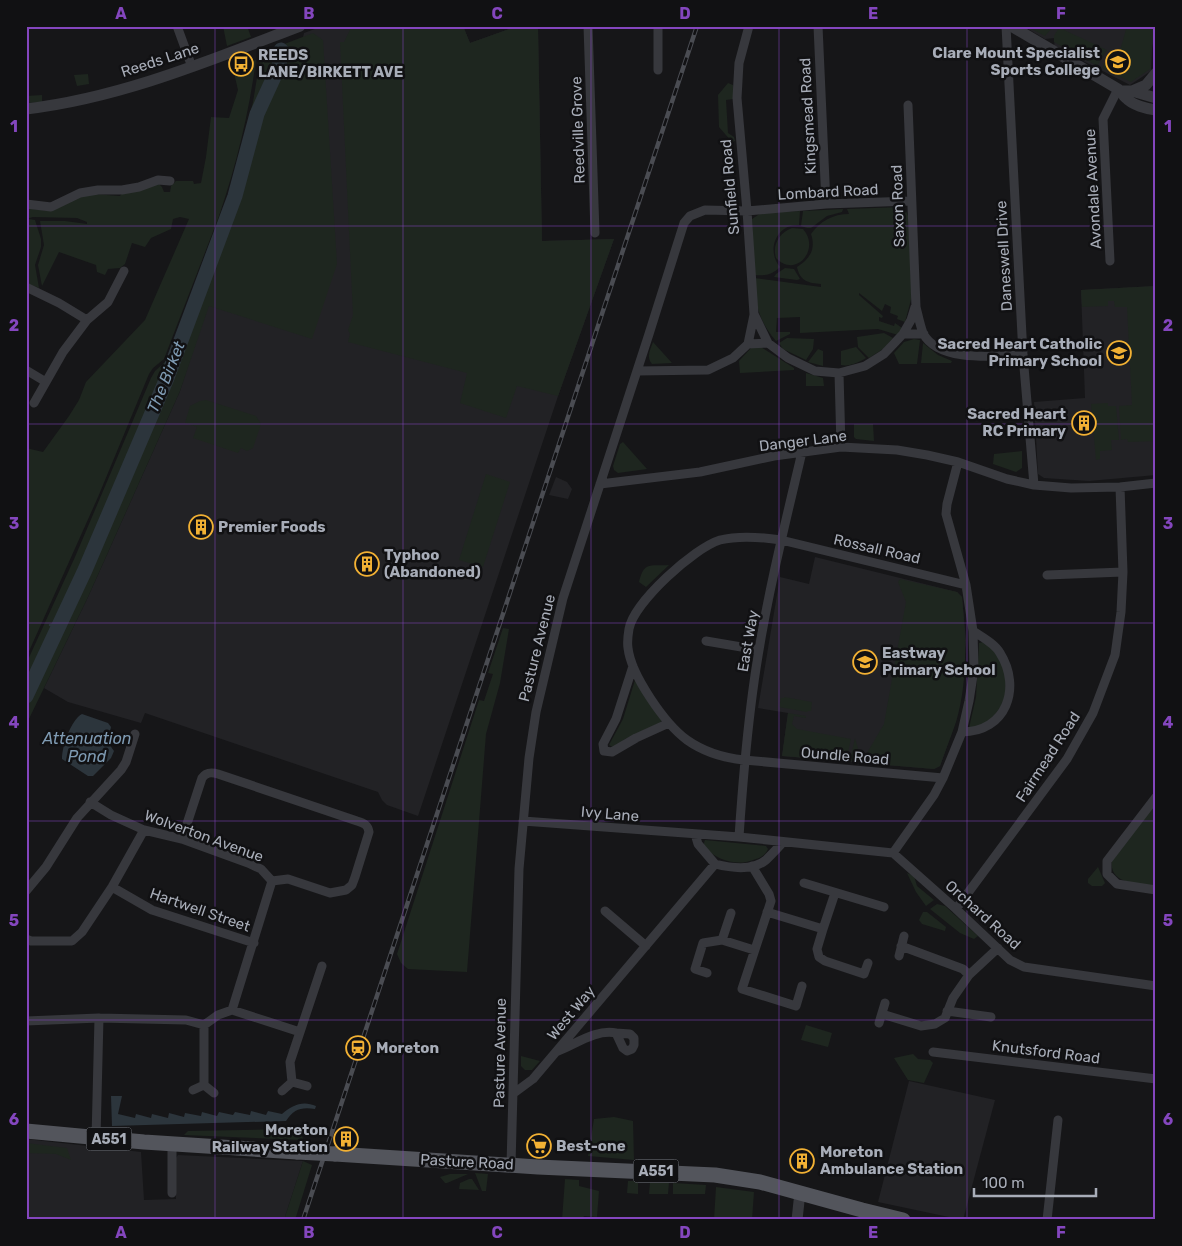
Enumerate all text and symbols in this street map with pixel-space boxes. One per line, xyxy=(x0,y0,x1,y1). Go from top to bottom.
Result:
text: A xyxy=(115,4,127,23)
text: B xyxy=(303,4,315,23)
text: C xyxy=(491,4,503,23)
text: D xyxy=(679,4,691,23)
text: E xyxy=(868,4,878,23)
text: F xyxy=(1056,4,1066,23)
street label: Reeds Lane xyxy=(119,39,201,81)
place label: Clare Mount Specialist Sports College xyxy=(932,44,1100,79)
place label: REEDS LANE/BIRKETT AVE xyxy=(258,46,403,81)
school or university icon: Clare Mount Specialist Sports College xyxy=(1105,49,1131,75)
bus stop icon: REEDS LANE/BIRKETT AVE xyxy=(228,51,254,77)
street label: Kingsmead Road xyxy=(796,57,820,175)
street label: Reedville Grove xyxy=(567,76,589,184)
text: 1 xyxy=(10,117,18,136)
text: 1 xyxy=(1164,117,1172,136)
street label: Avondale Avenue xyxy=(1081,128,1105,250)
street label: Sunfield Road xyxy=(717,139,743,235)
street label: Saxon Road xyxy=(888,165,908,247)
street label: Lombard Road xyxy=(777,180,879,204)
street label: Daneswell Drive xyxy=(992,200,1016,312)
text: 2 xyxy=(9,316,19,335)
text: 2 xyxy=(1163,316,1173,335)
place label: Sacred Heart Catholic Primary School xyxy=(937,335,1102,370)
water label: The Birket xyxy=(143,338,189,415)
school or university icon: Sacred Heart Catholic Primary School xyxy=(1106,340,1132,366)
place label: Sacred Heart RC Primary xyxy=(967,405,1066,440)
building icon: Sacred Heart RC Primary xyxy=(1071,410,1097,436)
street label: Danger Lane xyxy=(758,427,848,455)
text: 3 xyxy=(9,514,19,533)
building icon: Premier Foods xyxy=(188,514,214,540)
text: 3 xyxy=(1163,514,1173,533)
place label: Premier Foods xyxy=(218,518,326,536)
street label: Rossall Road xyxy=(832,530,922,568)
place label: Typhoo (Abandoned) xyxy=(384,546,481,581)
building icon: Typhoo (Abandoned) xyxy=(354,551,380,577)
street label: Pasture Avenue xyxy=(515,592,559,704)
street label: East Way xyxy=(734,609,762,673)
place label: Eastway Primary School xyxy=(882,644,996,679)
school or university icon: Eastway Primary School xyxy=(852,649,878,675)
street label: Fairmead Road xyxy=(1012,708,1084,806)
text: 4 xyxy=(9,713,20,732)
text: 4 xyxy=(1163,713,1174,732)
water label: Attenuation Pond xyxy=(41,729,132,766)
street label: Oundle Road xyxy=(800,743,890,769)
street label: Ivy Lane xyxy=(580,802,640,826)
street label: Wolverton Avenue xyxy=(142,806,266,866)
street label: Orchard Road xyxy=(942,876,1024,954)
street label: Hartwell Street xyxy=(147,884,253,936)
text: 5 xyxy=(9,911,19,930)
text: 5 xyxy=(1163,911,1173,930)
street label: West Way xyxy=(543,982,599,1044)
street label: Pasture Avenue xyxy=(490,998,510,1108)
station icon: Moreton xyxy=(345,1035,371,1061)
street label: Knutsford Road xyxy=(991,1036,1101,1068)
place label: Moreton xyxy=(376,1039,439,1057)
text: 6 xyxy=(9,1110,19,1129)
text: 6 xyxy=(1163,1110,1173,1129)
place label: Moreton Railway Station xyxy=(212,1121,328,1156)
building icon: Moreton Railway Station xyxy=(333,1126,359,1152)
road number: A551 xyxy=(86,1128,132,1150)
supermarket icon: Best-one xyxy=(526,1133,552,1159)
place label: Best-one xyxy=(556,1137,626,1155)
place label: Moreton Ambulance Station xyxy=(820,1143,963,1178)
building icon: Moreton Ambulance Station xyxy=(789,1148,815,1174)
street label: Pasture Road xyxy=(420,1151,514,1173)
road number: A551 xyxy=(634,1160,678,1182)
scale bar xyxy=(974,1166,1097,1198)
text: 100 m xyxy=(982,1174,1024,1192)
text: A xyxy=(115,1223,127,1242)
text: B xyxy=(303,1223,315,1242)
text: C xyxy=(491,1223,503,1242)
text: D xyxy=(679,1223,691,1242)
text: E xyxy=(868,1223,878,1242)
text: F xyxy=(1056,1223,1066,1242)

